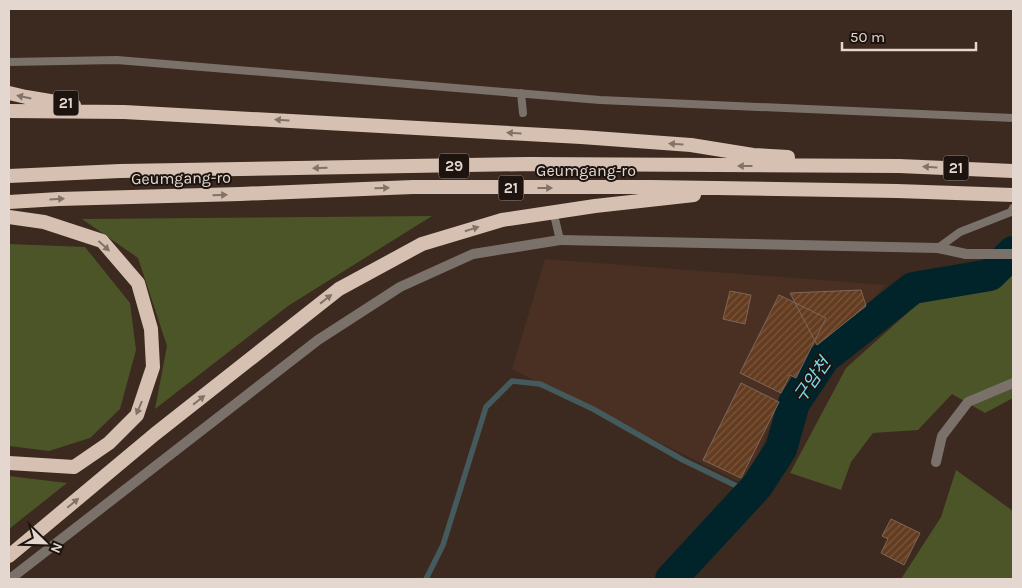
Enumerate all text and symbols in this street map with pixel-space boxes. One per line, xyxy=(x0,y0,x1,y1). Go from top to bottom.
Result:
scale bar xyxy=(842,20,976,52)
text: 50 m xyxy=(850,28,885,46)
road number: 21 xyxy=(54,90,78,116)
one-way arrow xyxy=(16,92,32,100)
one-way arrow xyxy=(274,115,290,123)
one-way arrow xyxy=(506,129,522,137)
one-way arrow xyxy=(668,139,684,147)
road number: 29 xyxy=(439,154,469,178)
road number: 21 xyxy=(944,156,968,180)
street label: Geumgang-ro xyxy=(536,161,636,180)
one-way arrow xyxy=(737,162,753,170)
one-way arrow xyxy=(921,163,937,171)
one-way arrow xyxy=(312,164,328,172)
street label: Geumgang-ro xyxy=(131,168,231,188)
road number: 21 xyxy=(498,176,524,200)
one-way arrow xyxy=(374,184,390,192)
one-way arrow xyxy=(537,184,553,192)
one-way arrow xyxy=(212,190,228,198)
one-way arrow xyxy=(50,195,66,203)
one-way arrow xyxy=(464,225,479,232)
one-way arrow xyxy=(98,240,111,251)
one-way arrow xyxy=(319,294,332,305)
water label: 구암천 xyxy=(789,351,837,407)
one-way arrow xyxy=(192,394,205,405)
one-way arrow xyxy=(134,401,142,415)
one-way arrow xyxy=(66,497,79,508)
north arrow xyxy=(20,518,70,568)
text: N xyxy=(47,540,66,556)

